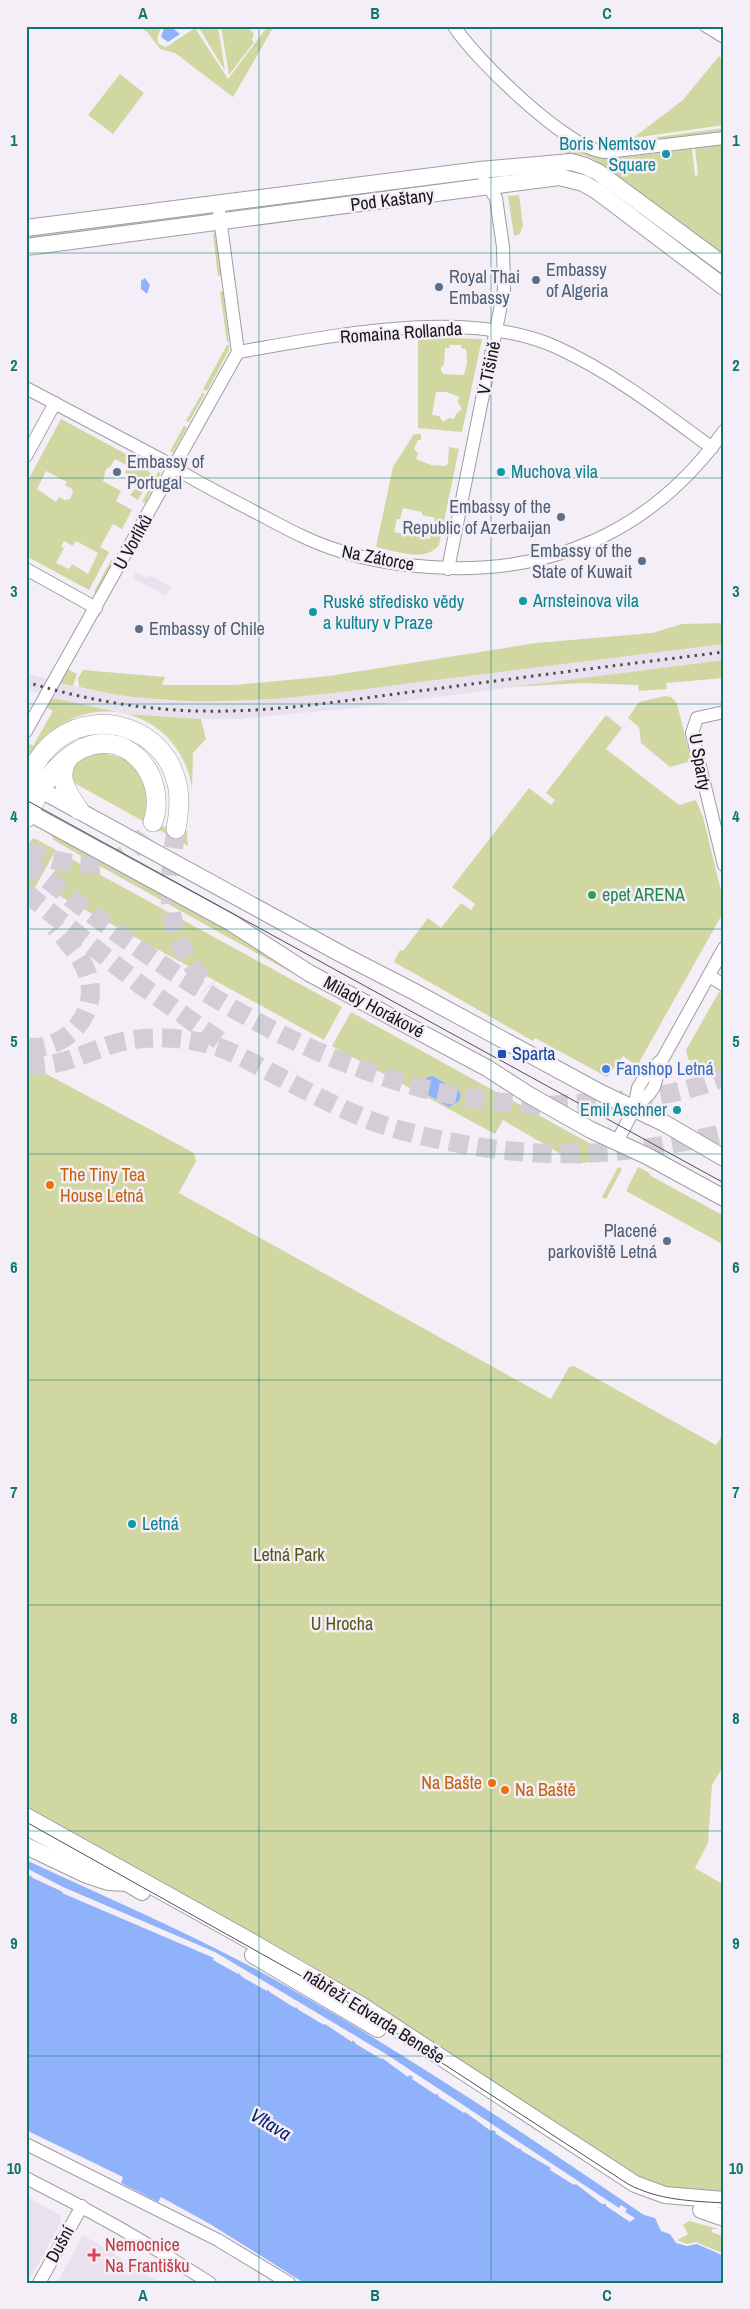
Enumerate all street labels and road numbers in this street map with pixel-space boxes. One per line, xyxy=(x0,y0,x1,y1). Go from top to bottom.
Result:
street label: Pod Kaštany xyxy=(349,182,436,217)
street label: Romaina Rollanda xyxy=(339,316,463,349)
street label: V Tišině xyxy=(471,339,506,397)
street label: U Vorlíků xyxy=(107,510,158,574)
street label: Na Zátorce xyxy=(340,538,416,577)
street label: U Sparty xyxy=(683,731,718,793)
street label: Milady Horákové xyxy=(319,970,429,1044)
street label: nábřeží Edvarda Beneše xyxy=(299,1962,450,2069)
street label: Dušní xyxy=(39,2220,80,2267)

